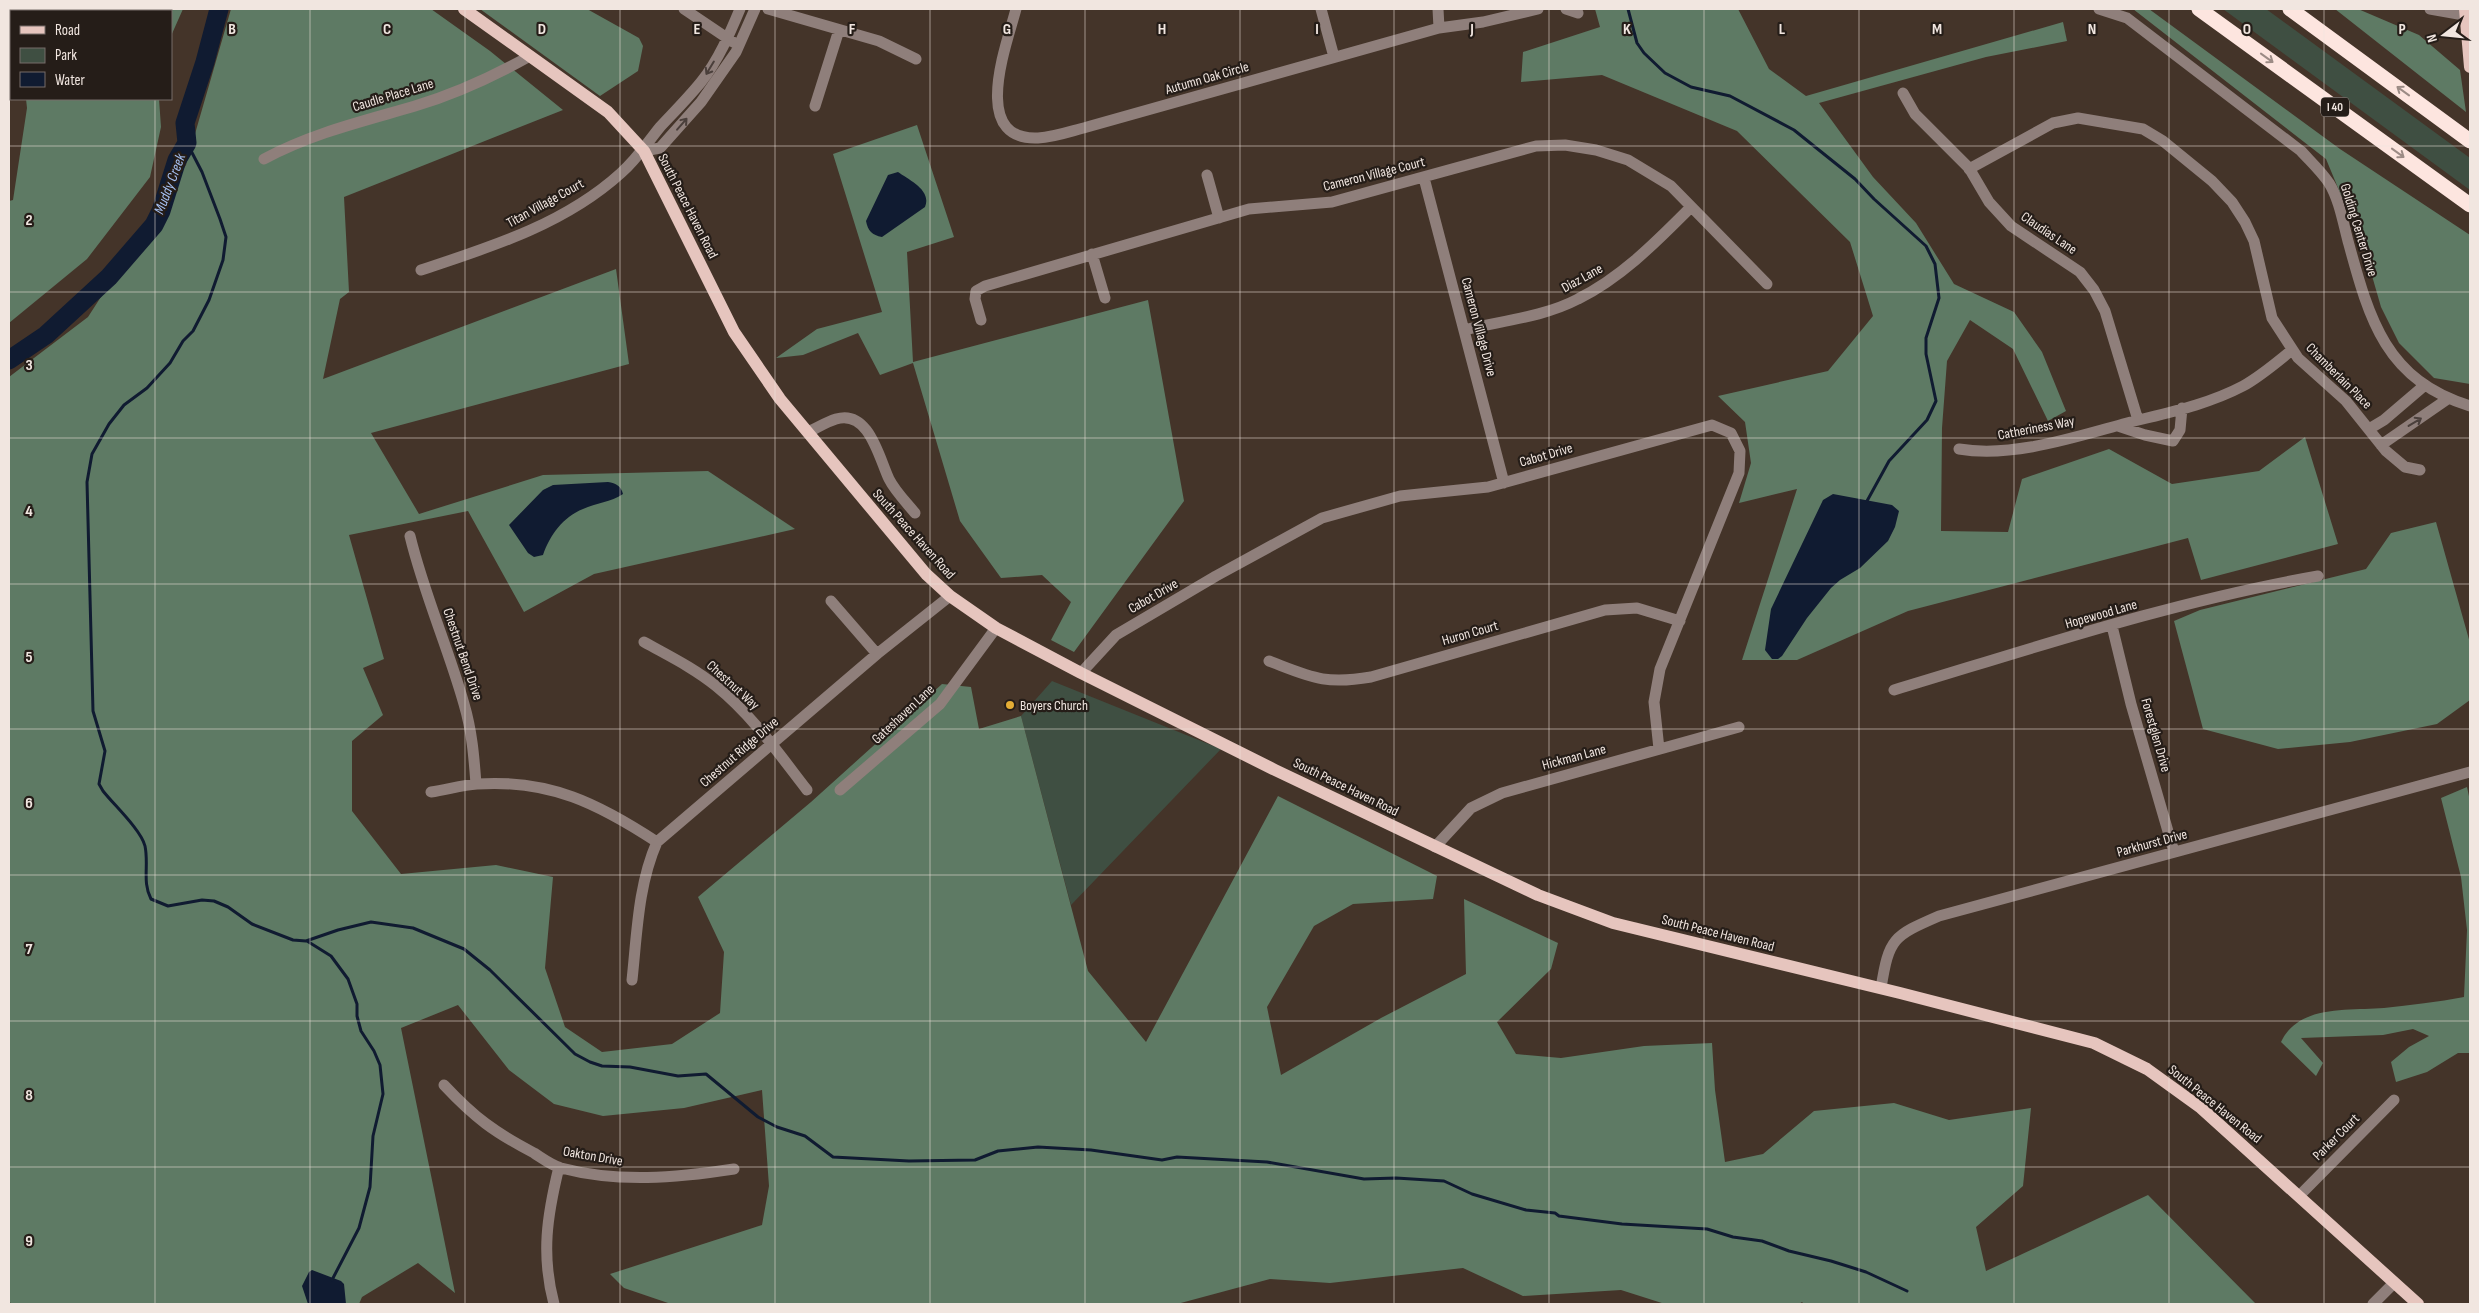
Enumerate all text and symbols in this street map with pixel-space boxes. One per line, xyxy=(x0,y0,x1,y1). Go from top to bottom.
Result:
legend xyxy=(10,10,172,100)
north arrow xyxy=(2419,10,2469,60)
text: B xyxy=(228,20,236,39)
text: C xyxy=(383,20,391,39)
text: D xyxy=(538,20,546,39)
text: E xyxy=(694,20,701,39)
text: F xyxy=(849,20,856,39)
text: G xyxy=(1003,20,1011,39)
text: H xyxy=(1158,20,1166,39)
text: I xyxy=(1315,20,1319,39)
text: J xyxy=(1469,20,1474,39)
text: K xyxy=(1623,20,1631,39)
text: L xyxy=(1779,20,1786,39)
text: M xyxy=(1932,20,1942,39)
text: N xyxy=(2088,20,2096,39)
text: O xyxy=(2243,20,2251,39)
text: P xyxy=(2398,20,2406,39)
text: Road xyxy=(55,21,80,40)
text: N xyxy=(2423,33,2441,44)
text: Park xyxy=(55,46,77,65)
one-way arrow xyxy=(2260,53,2274,63)
street label: Autumn Oak Circle xyxy=(1162,58,1251,98)
one-way arrow xyxy=(705,60,715,74)
text: Water xyxy=(55,71,86,90)
street label: Caudle Place Lane xyxy=(351,75,435,115)
one-way arrow xyxy=(2397,86,2410,97)
road number: I 40 xyxy=(2321,98,2349,116)
one-way arrow xyxy=(676,118,688,131)
one-way arrow xyxy=(2391,148,2405,158)
water label: Muddy Creek xyxy=(150,151,190,217)
street label: South Peace Haven Road xyxy=(654,151,722,261)
street label: Cameron Village Court xyxy=(1321,153,1427,195)
street label: Titan Village Court xyxy=(503,175,587,231)
street label: Golding Center Drive xyxy=(2337,181,2381,279)
street label: Claudias Lane xyxy=(2018,208,2080,258)
text: 2 xyxy=(25,211,33,230)
street label: Diaz Lane xyxy=(1558,260,1606,296)
street label: Cameron Village Drive xyxy=(1458,276,1500,378)
street label: Chamberlain Place xyxy=(2302,339,2376,413)
text: 3 xyxy=(25,356,33,375)
street label: Catheriness Way xyxy=(1996,412,2076,444)
one-way arrow xyxy=(2408,416,2422,426)
street label: Cabot Drive xyxy=(1517,439,1575,471)
street label: South Peace Haven Road xyxy=(869,485,959,583)
text: 4 xyxy=(25,502,33,521)
street label: Cabot Drive xyxy=(1125,575,1181,617)
street label: Hopewood Lane xyxy=(2063,596,2139,632)
street label: Chestnut Bend Drive xyxy=(439,606,487,702)
street label: Huron Court xyxy=(1440,617,1500,649)
text: 5 xyxy=(25,648,33,667)
street label: Chestnut Way xyxy=(703,657,763,714)
street label: Gateshaven Lane xyxy=(868,681,938,747)
street label: Forestglen Drive xyxy=(2137,696,2175,774)
place label: Boyers Church xyxy=(1020,697,1088,714)
marker: Boyers Church xyxy=(1004,699,1016,711)
street label: Chestnut Ridge Drive xyxy=(696,713,782,791)
street label: Hickman Lane xyxy=(1540,740,1608,774)
street label: South Peace Haven Road xyxy=(1290,754,1402,820)
text: 6 xyxy=(25,794,33,813)
street label: Parkhurst Drive xyxy=(2115,825,2189,861)
street label: South Peace Haven Road xyxy=(1660,911,1776,955)
text: 7 xyxy=(26,940,33,959)
street label: South Peace Haven Road xyxy=(2165,1061,2265,1147)
text: 8 xyxy=(25,1086,33,1105)
street label: Parker Court xyxy=(2309,1110,2363,1164)
street label: Oakton Drive xyxy=(562,1142,624,1170)
text: 9 xyxy=(25,1232,33,1251)

